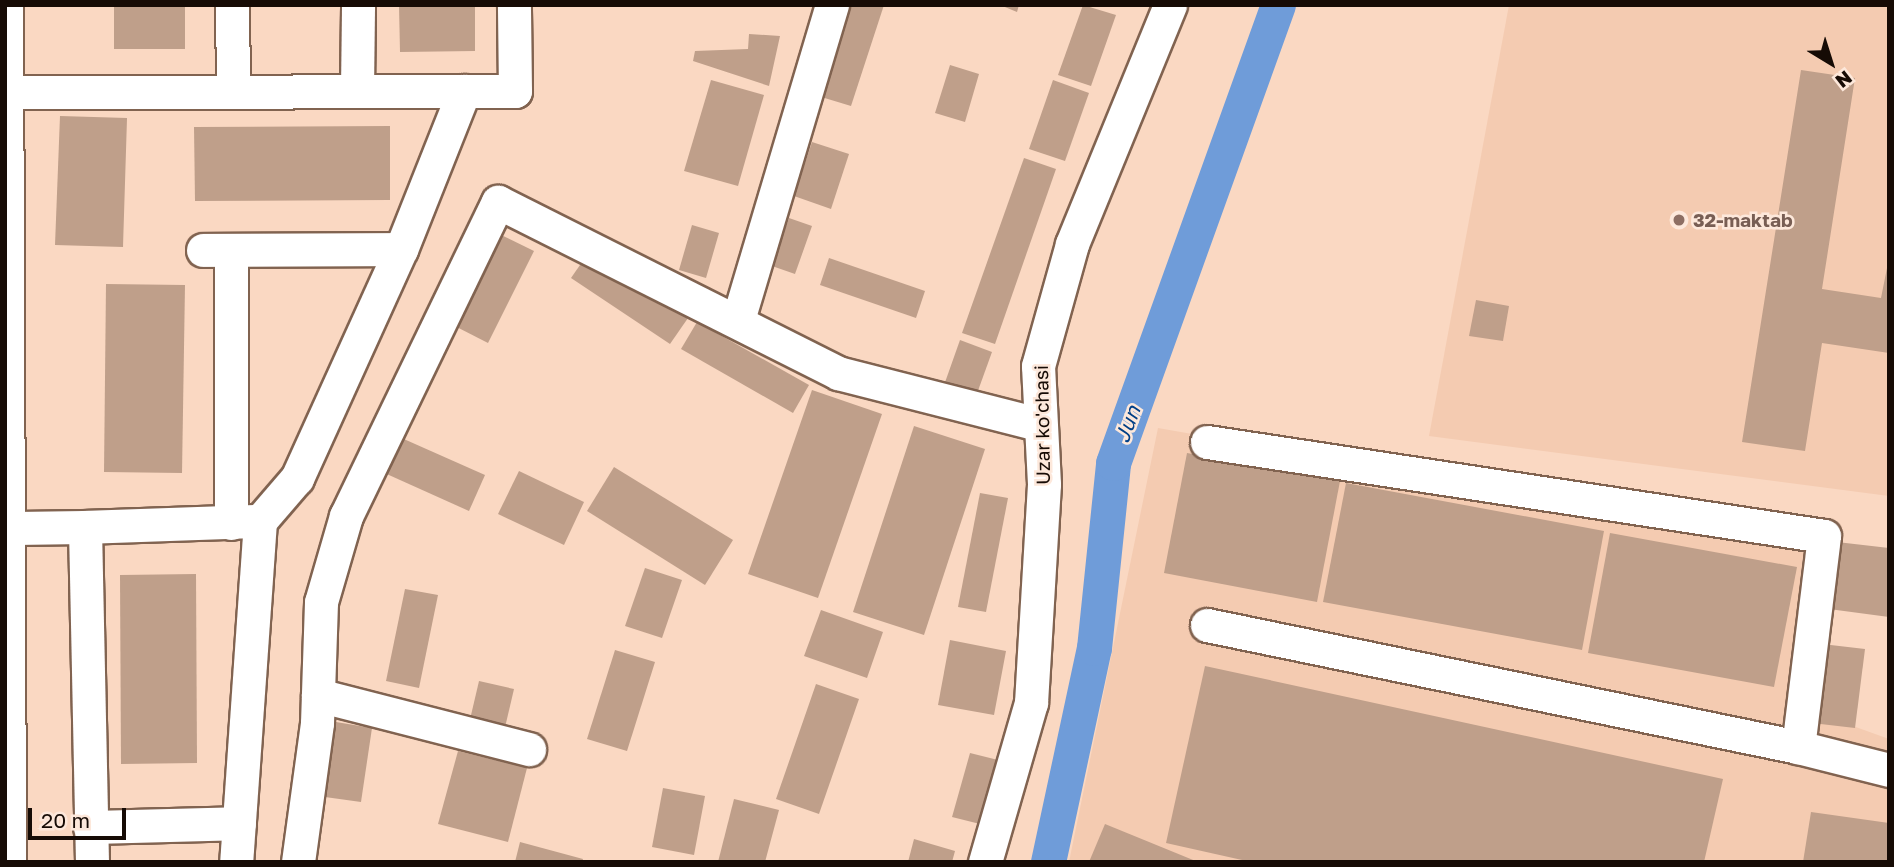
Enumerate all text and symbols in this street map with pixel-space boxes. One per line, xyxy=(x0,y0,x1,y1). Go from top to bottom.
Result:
north arrow xyxy=(1796,28,1866,98)
text: N xyxy=(1831,66,1857,93)
place label: 32-maktab xyxy=(1693,209,1793,231)
marker: 32-maktab xyxy=(1671,212,1687,228)
street label: Uzar ko'chasi xyxy=(1030,365,1054,485)
water label: Jun xyxy=(1109,402,1145,446)
scale bar xyxy=(32,794,130,838)
text: 20 m xyxy=(41,807,90,833)

